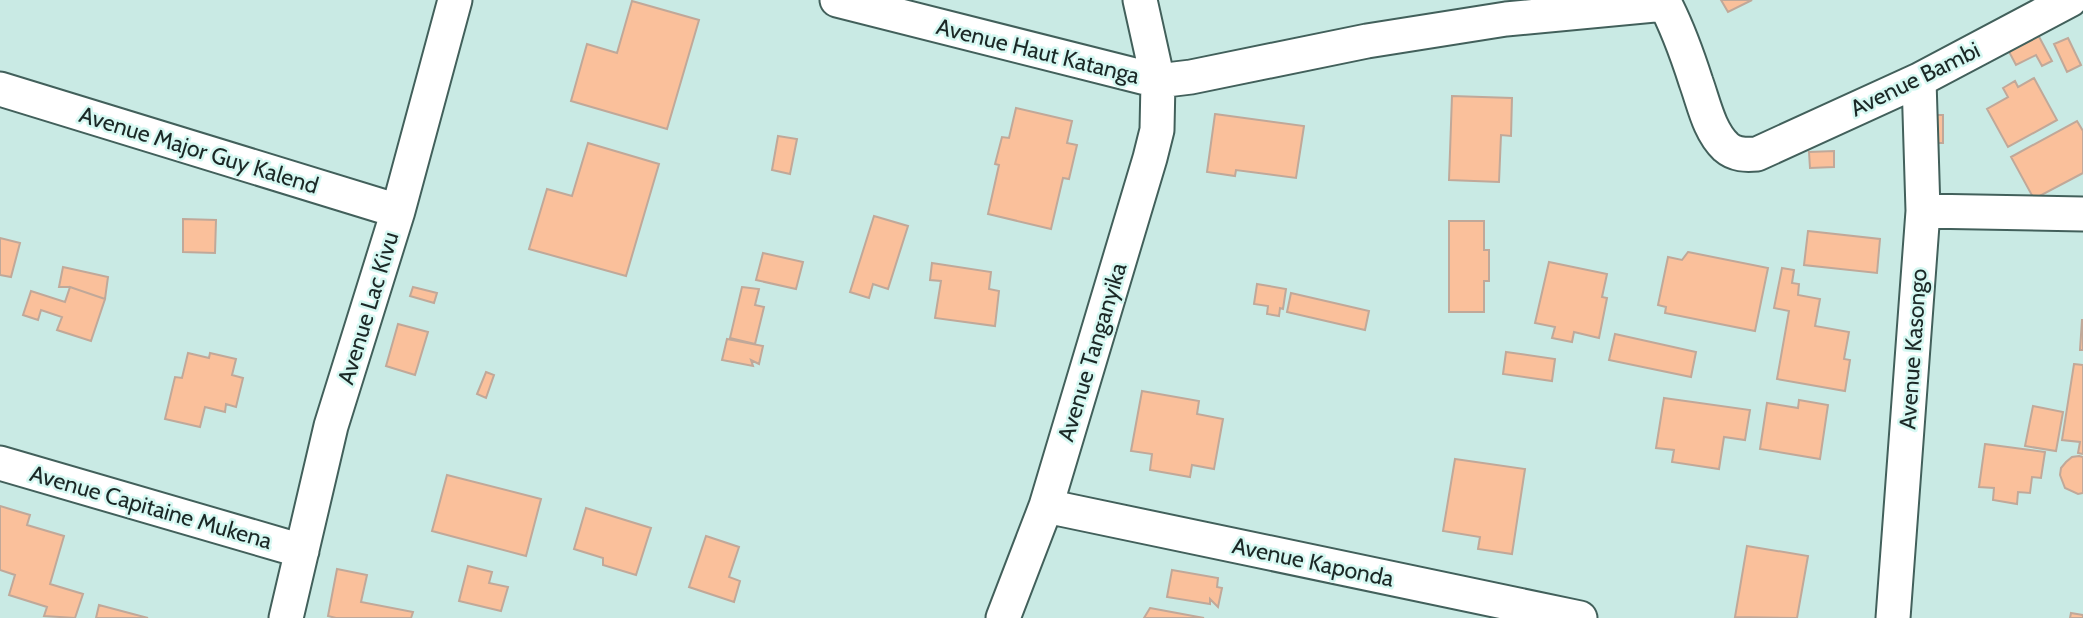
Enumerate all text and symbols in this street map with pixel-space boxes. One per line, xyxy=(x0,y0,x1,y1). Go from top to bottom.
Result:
street label: Avenue Haut Katanga xyxy=(934,12,1142,90)
street label: Avenue Bambi xyxy=(1846,36,1984,122)
street label: Avenue Major Guy Kalend xyxy=(76,100,322,200)
street label: Avenue Lac Kivu xyxy=(331,228,405,388)
street label: Avenue Tanganyika xyxy=(1051,259,1133,445)
street label: Avenue Kasongo xyxy=(1893,268,1933,430)
street label: Avenue Capitaine Mukena xyxy=(27,459,275,555)
street label: Avenue Kaponda xyxy=(1230,531,1396,593)

